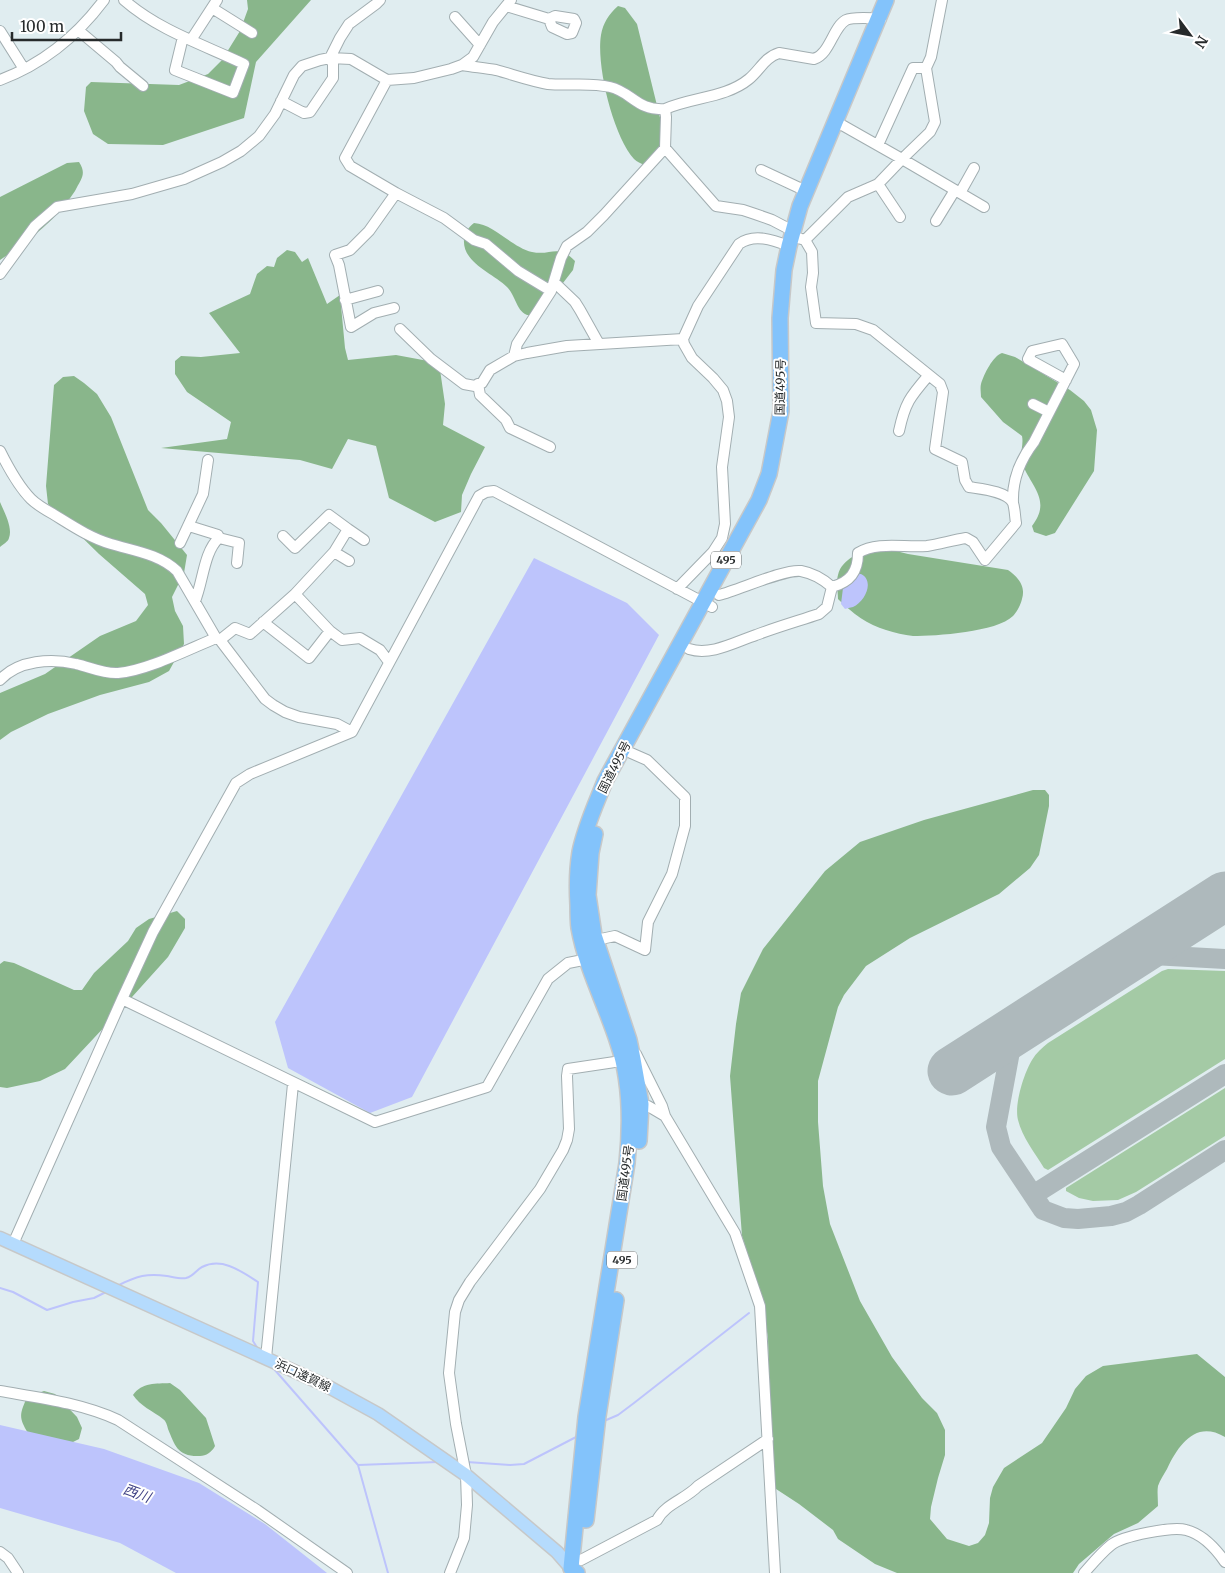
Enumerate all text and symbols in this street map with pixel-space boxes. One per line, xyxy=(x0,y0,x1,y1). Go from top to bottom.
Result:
scale bar xyxy=(12,10,121,42)
north arrow xyxy=(1165,10,1215,60)
text: 100 m xyxy=(20,17,64,36)
text: N xyxy=(1190,32,1212,51)
street label: 国道495号 xyxy=(772,359,788,415)
road number: 495 xyxy=(711,552,741,568)
street label: 国道495号 xyxy=(594,738,634,796)
street label: 国道495号 xyxy=(614,1144,636,1202)
road number: 495 xyxy=(607,1252,637,1268)
street label: 浜口遠賀線 xyxy=(273,1356,333,1394)
water label: 西川 xyxy=(121,1480,155,1507)

